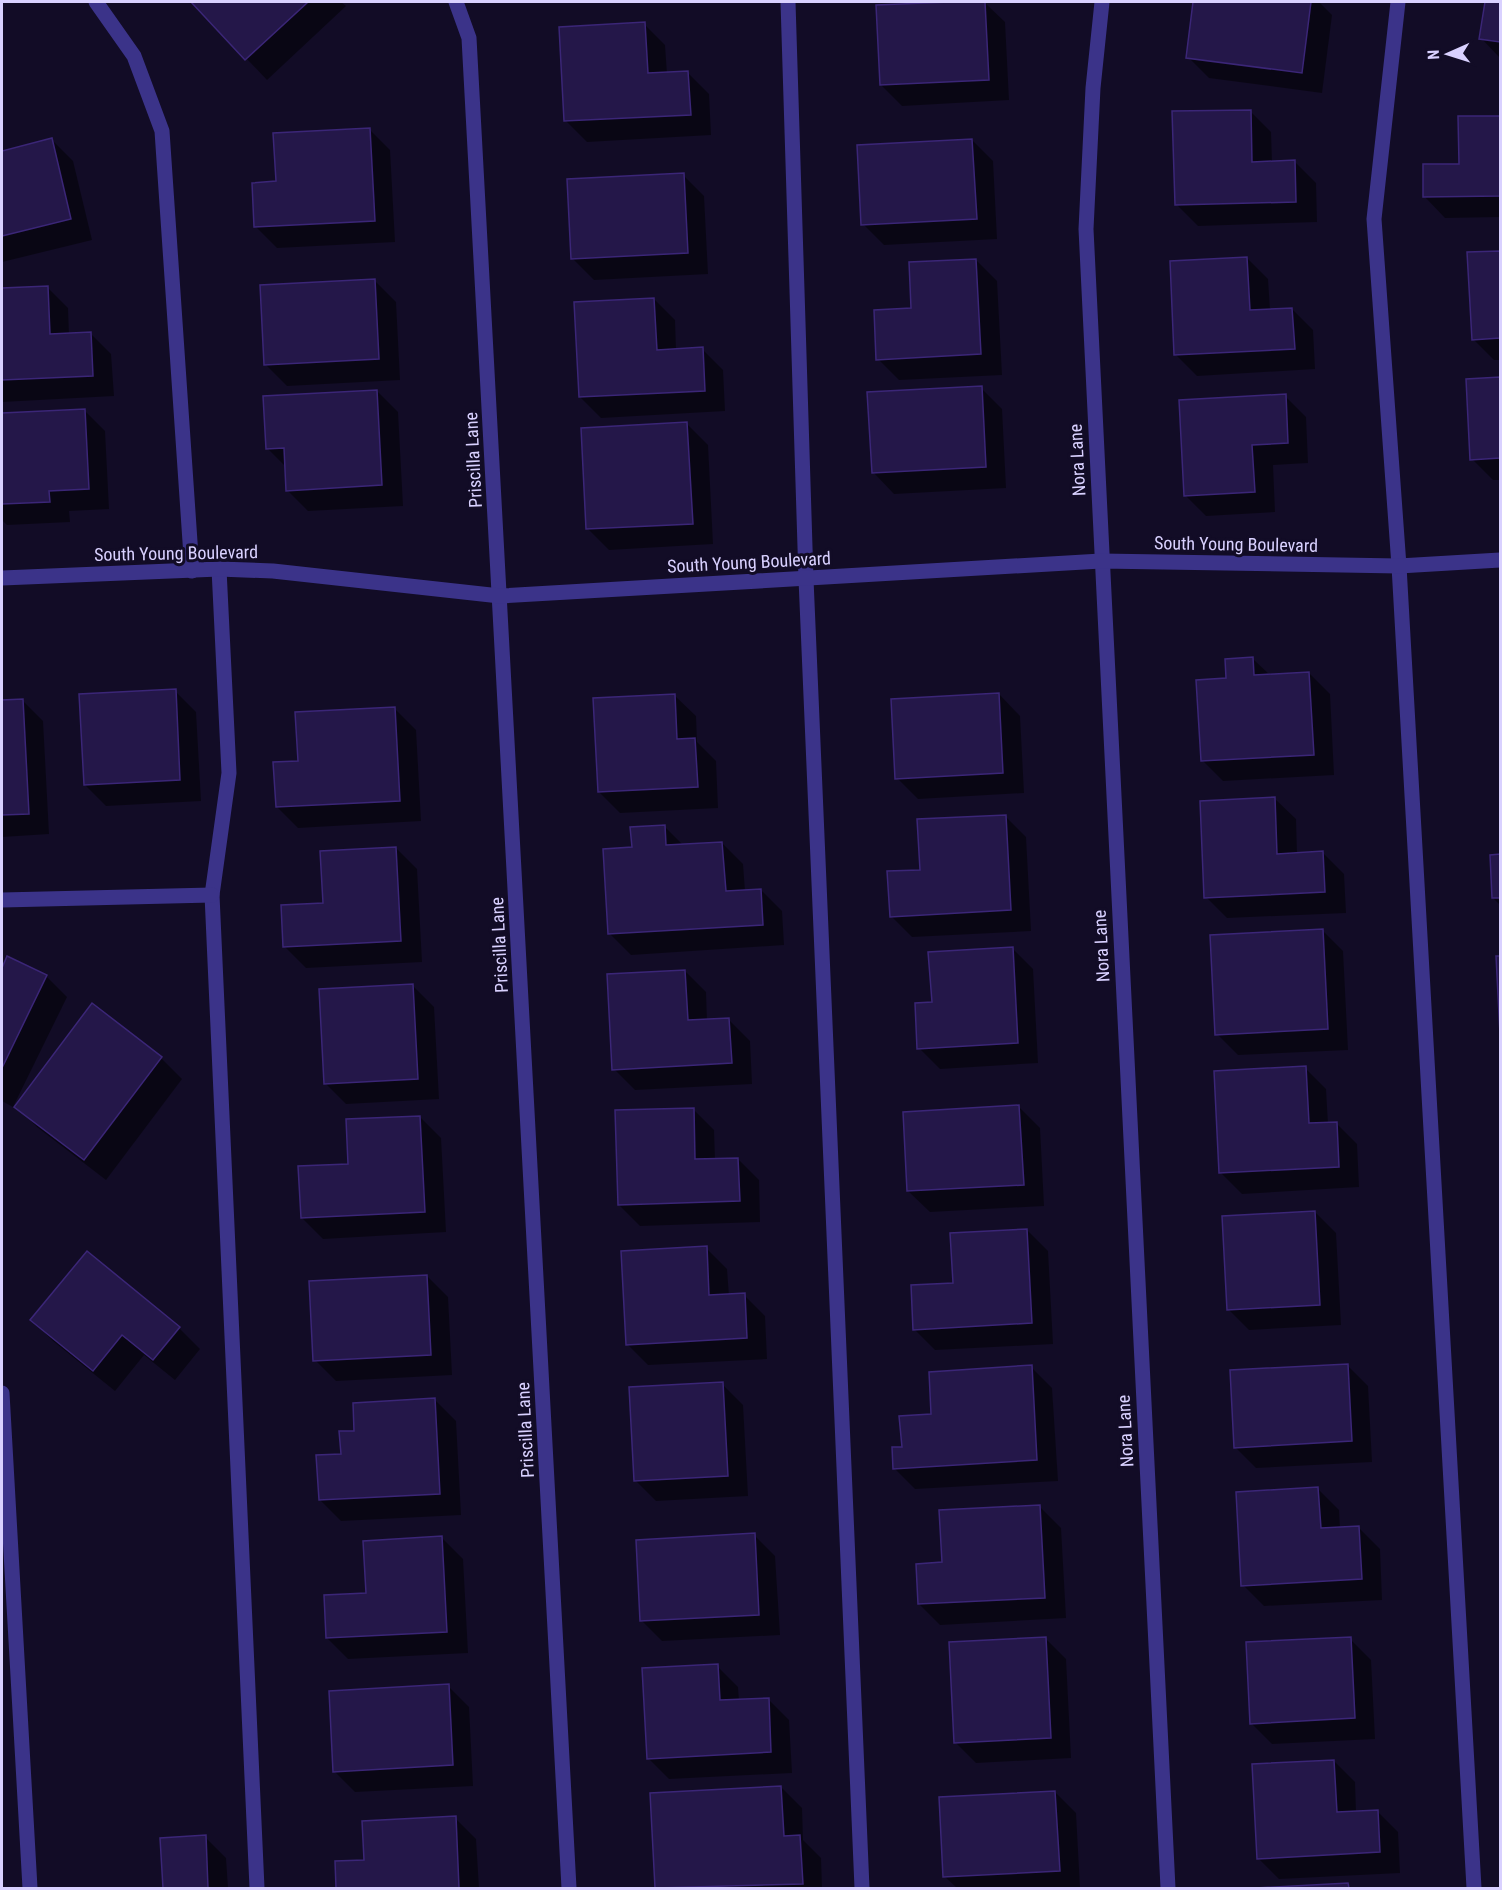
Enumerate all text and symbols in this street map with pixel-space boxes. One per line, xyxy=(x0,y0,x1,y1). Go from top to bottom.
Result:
north arrow xyxy=(1418,24,1478,84)
text: N xyxy=(1424,49,1443,60)
street label: Priscilla Lane xyxy=(460,412,486,508)
street label: Nora Lane xyxy=(1065,423,1089,497)
street label: South Young Boulevard xyxy=(1154,532,1318,556)
street label: South Young Boulevard xyxy=(94,541,258,565)
street label: South Young Boulevard xyxy=(667,547,831,577)
street label: Priscilla Lane xyxy=(486,897,512,993)
street label: Nora Lane xyxy=(1089,909,1113,983)
street label: Priscilla Lane xyxy=(512,1382,538,1478)
street label: Nora Lane xyxy=(1113,1394,1137,1468)

